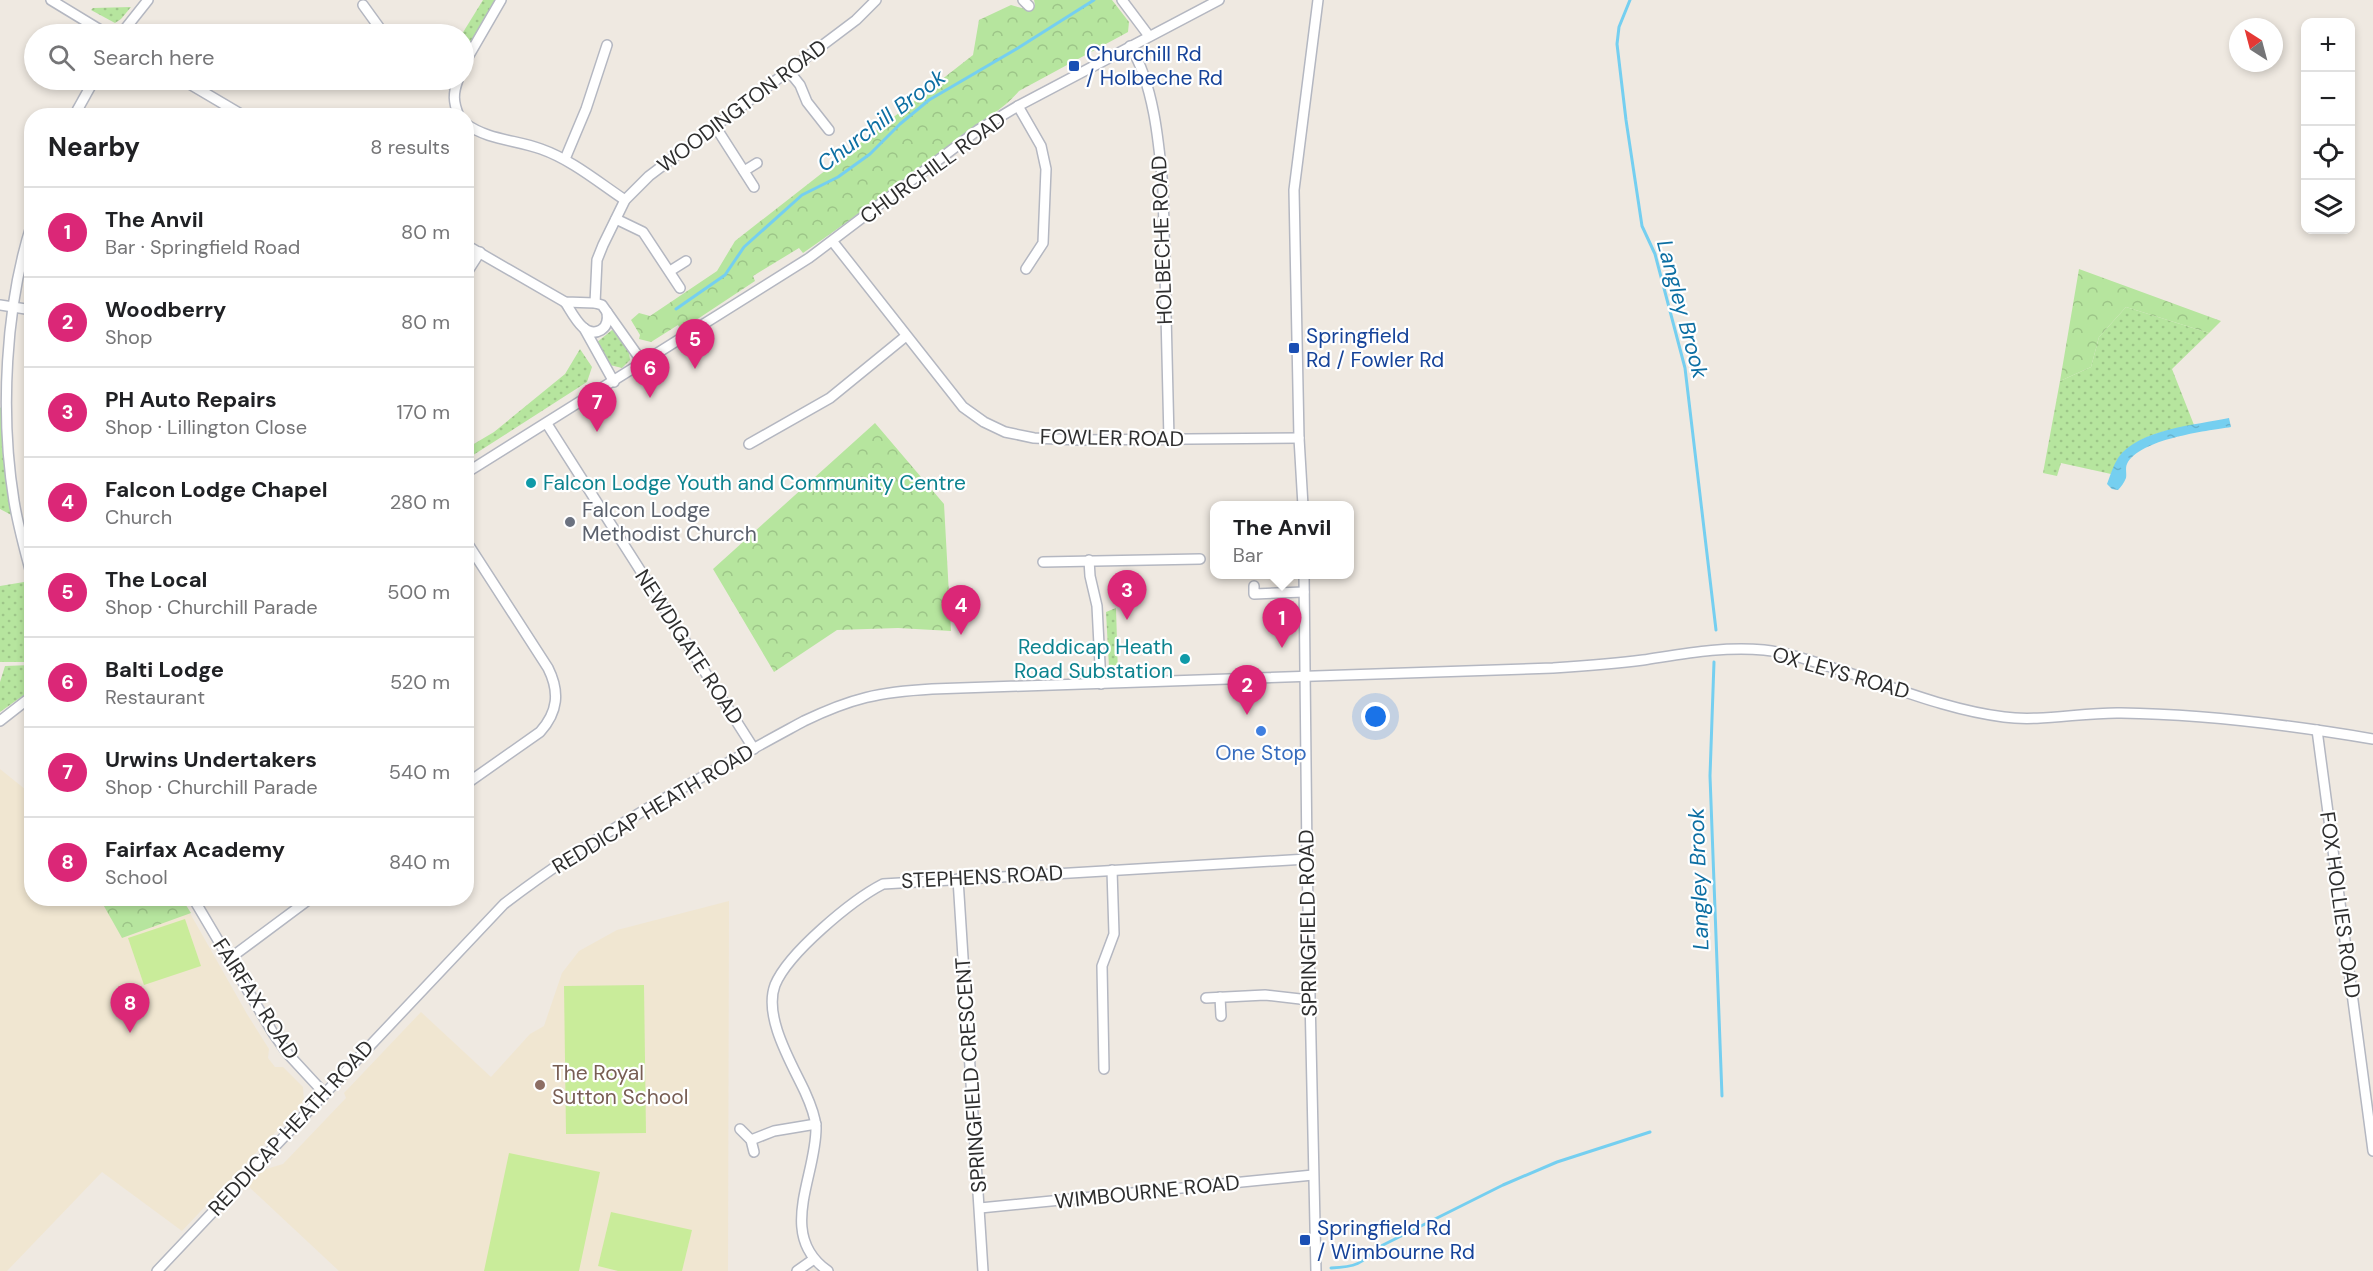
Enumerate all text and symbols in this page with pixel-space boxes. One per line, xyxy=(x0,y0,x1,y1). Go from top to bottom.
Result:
north arrow xyxy=(2229,18,2283,72)
map controls xyxy=(2301,18,2355,234)
button: + xyxy=(2301,18,2355,72)
search box xyxy=(24,24,474,90)
street label: WOODINGTON ROAD xyxy=(651,33,833,179)
place label: Churchill Rd / Holbeche Rd xyxy=(1086,40,1223,92)
icon: search xyxy=(45,41,78,74)
text: Search here xyxy=(93,43,214,72)
marker: Churchill Rd / Holbeche Rd xyxy=(1067,59,1081,73)
water label: Churchill Brook xyxy=(811,62,952,178)
button: − xyxy=(2301,72,2355,126)
street label: CHURCHILL ROAD xyxy=(855,106,1011,230)
button: locate xyxy=(2301,126,2355,180)
text: Nearby xyxy=(48,130,140,164)
text: 8 results xyxy=(370,134,450,160)
street label: HOLBECHE ROAD xyxy=(1145,155,1179,325)
button: layers xyxy=(2301,180,2355,234)
text: The Anvil xyxy=(105,205,204,234)
text: 1 xyxy=(64,219,71,245)
text: 80 m xyxy=(401,219,450,245)
text: Bar · Springfield Road xyxy=(105,234,300,260)
water label: Langley Brook xyxy=(1650,237,1715,382)
text: Woodberry xyxy=(105,295,226,324)
text: 2 xyxy=(62,309,73,335)
text: 80 m xyxy=(401,309,450,335)
pin: 5 xyxy=(676,320,714,369)
place label: Springfield Rd / Fowler Rd xyxy=(1306,322,1444,374)
text: Shop xyxy=(105,324,152,350)
marker: Springfield Rd / Fowler Rd xyxy=(1287,341,1301,355)
pin: 6 xyxy=(630,348,670,398)
pin: 7 xyxy=(578,382,616,432)
text: PH Auto Repairs xyxy=(105,385,277,414)
text: 3 xyxy=(61,399,74,425)
text: 170 m xyxy=(397,399,450,425)
text: Shop · Lillington Close xyxy=(105,414,307,440)
street label: FOWLER ROAD xyxy=(1040,423,1184,453)
place label: Falcon Lodge Youth and Community Centre xyxy=(543,469,966,497)
text: Falcon Lodge Chapel xyxy=(105,475,328,504)
marker: Falcon Lodge Youth and Community Centre xyxy=(524,476,538,490)
text: 4 xyxy=(61,489,74,515)
text: 280 m xyxy=(390,489,450,515)
place label: Falcon Lodge Methodist Church xyxy=(582,496,757,548)
popup xyxy=(1210,501,1354,579)
text: Church xyxy=(105,504,172,530)
text: The Anvil xyxy=(1233,513,1331,542)
marker: Falcon Lodge Methodist Church xyxy=(563,515,577,529)
text: Bar xyxy=(1233,542,1263,568)
street label: NEWDIGATE ROAD xyxy=(628,564,750,730)
text: The Local xyxy=(105,565,207,594)
pin: 3 xyxy=(1108,570,1146,620)
text: 5 xyxy=(61,579,74,605)
text: 500 m xyxy=(387,579,450,605)
pin: 4 xyxy=(942,586,980,635)
text: Shop · Churchill Parade xyxy=(105,594,318,620)
pin: 1 xyxy=(1262,598,1302,648)
place label: Reddicap Heath Road Substation xyxy=(1014,633,1173,685)
street label: OX LEYS ROAD xyxy=(1769,640,1913,706)
marker: Reddicap Heath Road Substation xyxy=(1178,652,1192,666)
text: Balti Lodge xyxy=(105,655,224,684)
pin: 2 xyxy=(1228,666,1266,715)
text: 6 xyxy=(61,669,74,695)
text: 520 m xyxy=(390,669,450,695)
text: Restaurant xyxy=(105,684,205,710)
your location xyxy=(1361,702,1390,731)
marker: One Stop xyxy=(1254,724,1268,738)
street label: REDDICAP HEATH ROAD xyxy=(547,738,759,880)
place label: One Stop xyxy=(1215,739,1307,767)
text: Urwins Undertakers xyxy=(105,745,317,774)
text: 7 xyxy=(62,759,73,785)
text: 540 m xyxy=(389,759,450,785)
text: Shop · Churchill Parade xyxy=(105,774,318,800)
water label: Langley Brook xyxy=(1681,807,1715,951)
street label: FOX HOLLIES ROAD xyxy=(2313,810,2367,1000)
street label: SPRINGFIELD ROAD xyxy=(1292,829,1324,1017)
text: Fairfax Academy xyxy=(105,835,285,864)
text: 8 xyxy=(61,849,74,875)
text: 840 m xyxy=(389,849,450,875)
street label: STEPHENS ROAD xyxy=(900,859,1064,895)
text: School xyxy=(105,864,168,890)
street label: FAIRFAX ROAD xyxy=(206,933,306,1065)
street label: SPRINGFIELD CRESCENT xyxy=(949,956,993,1194)
pin: 8 xyxy=(110,984,150,1033)
street label: REDDICAP HEATH ROAD xyxy=(202,1034,380,1222)
place label: The Royal Sutton School xyxy=(552,1059,688,1111)
marker: The Royal Sutton School xyxy=(533,1078,547,1092)
street label: WIMBOURNE ROAD xyxy=(1053,1168,1241,1216)
place label: Springfield Rd / Wimbourne Rd xyxy=(1317,1214,1475,1266)
marker: Springfield Rd / Wimbourne Rd xyxy=(1298,1233,1312,1247)

